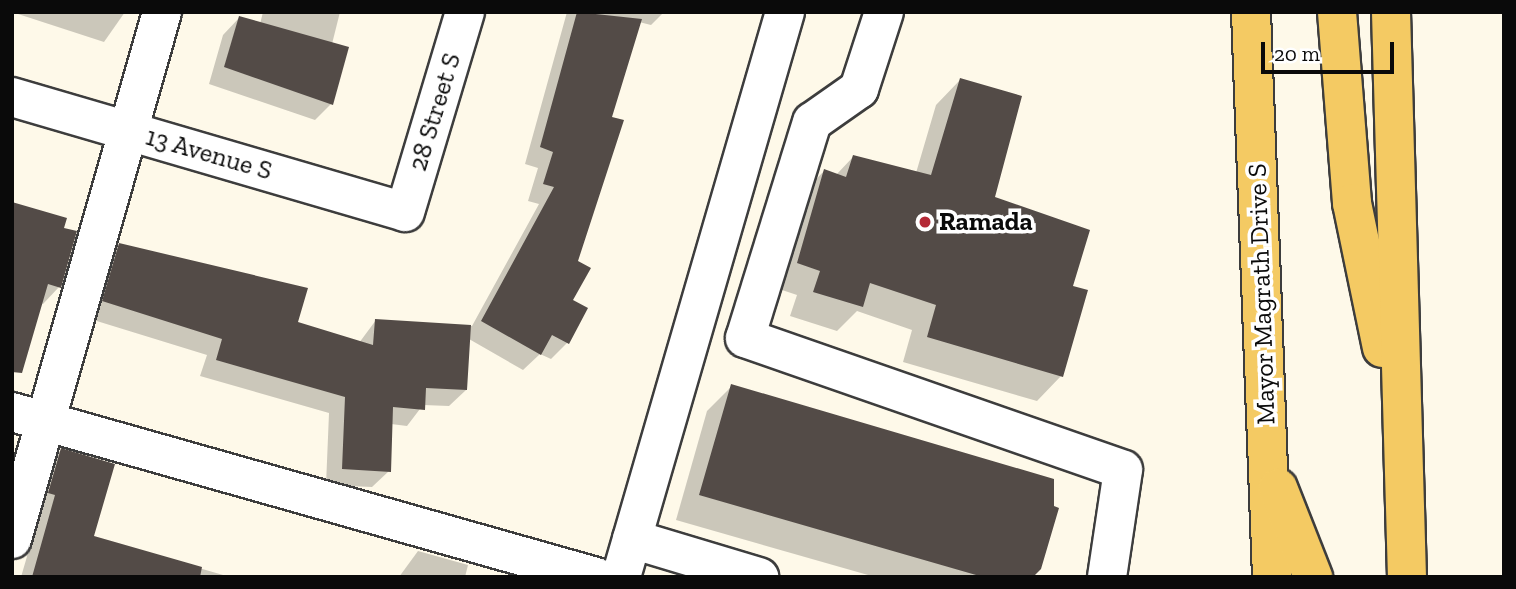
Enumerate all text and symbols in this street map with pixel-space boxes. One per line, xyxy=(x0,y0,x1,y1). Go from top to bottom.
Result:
scale bar xyxy=(1264,28,1397,72)
text: 20 m xyxy=(1274,41,1320,66)
street label: 28 Street S xyxy=(402,49,468,175)
street label: 13 Avenue S xyxy=(142,121,276,187)
street label: Mayor Magrath Drive S xyxy=(1242,163,1282,425)
place label: Ramada xyxy=(939,206,1033,238)
marker: Ramada xyxy=(917,214,933,230)

